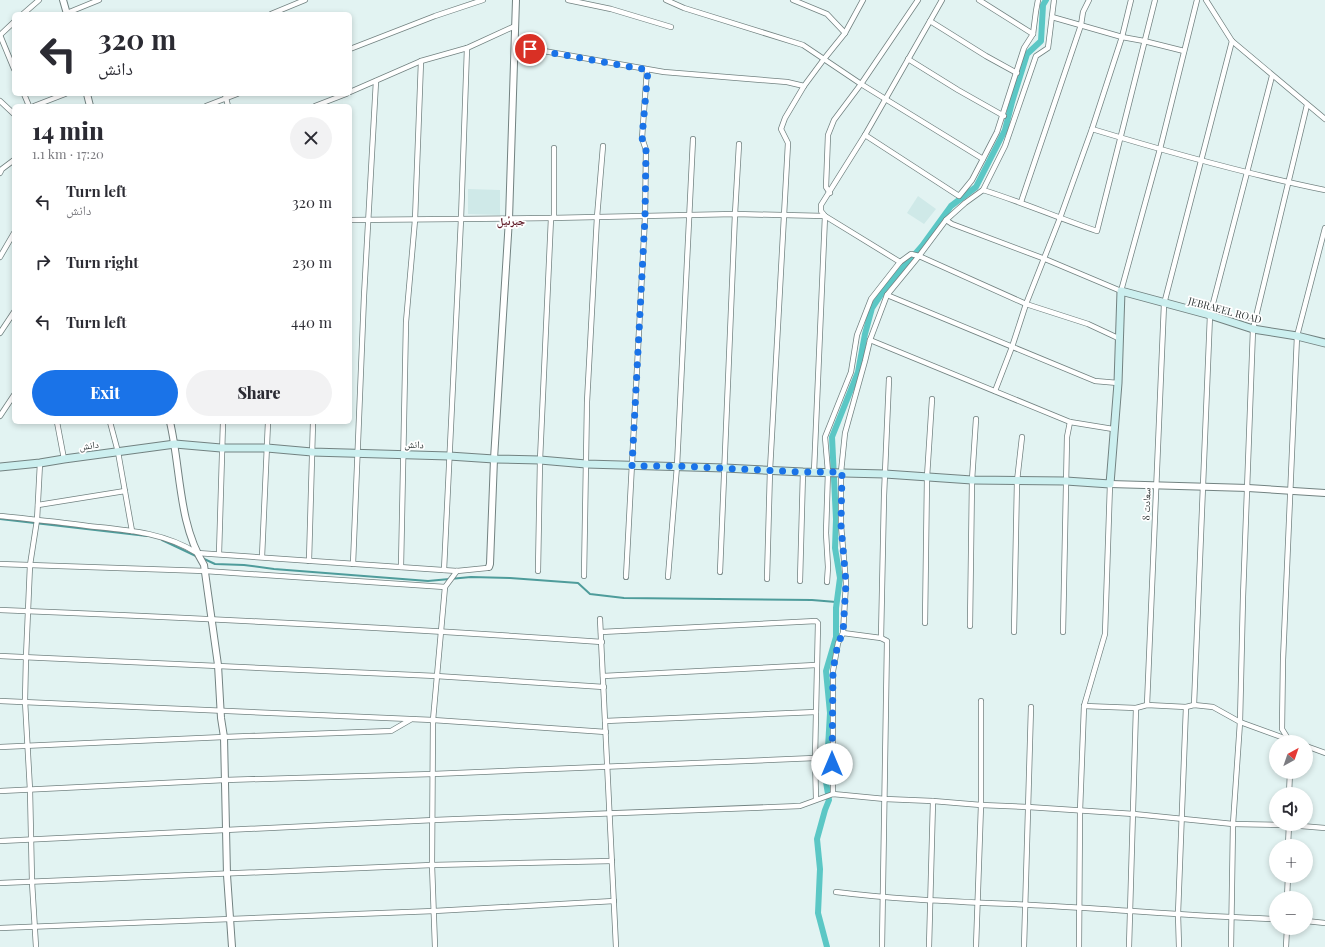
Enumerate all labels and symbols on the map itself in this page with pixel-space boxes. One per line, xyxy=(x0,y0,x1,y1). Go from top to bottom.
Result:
pin xyxy=(513,32,547,66)
district label: جبرئیل xyxy=(497,213,525,229)
street label: JEBRAEEL ROAD xyxy=(1186,293,1263,327)
street label: دانش xyxy=(78,437,100,453)
street label: دانش xyxy=(404,437,424,451)
street label: سعادت 8 xyxy=(1138,487,1154,521)
north arrow xyxy=(1269,735,1313,779)
position arrow xyxy=(811,743,853,785)

